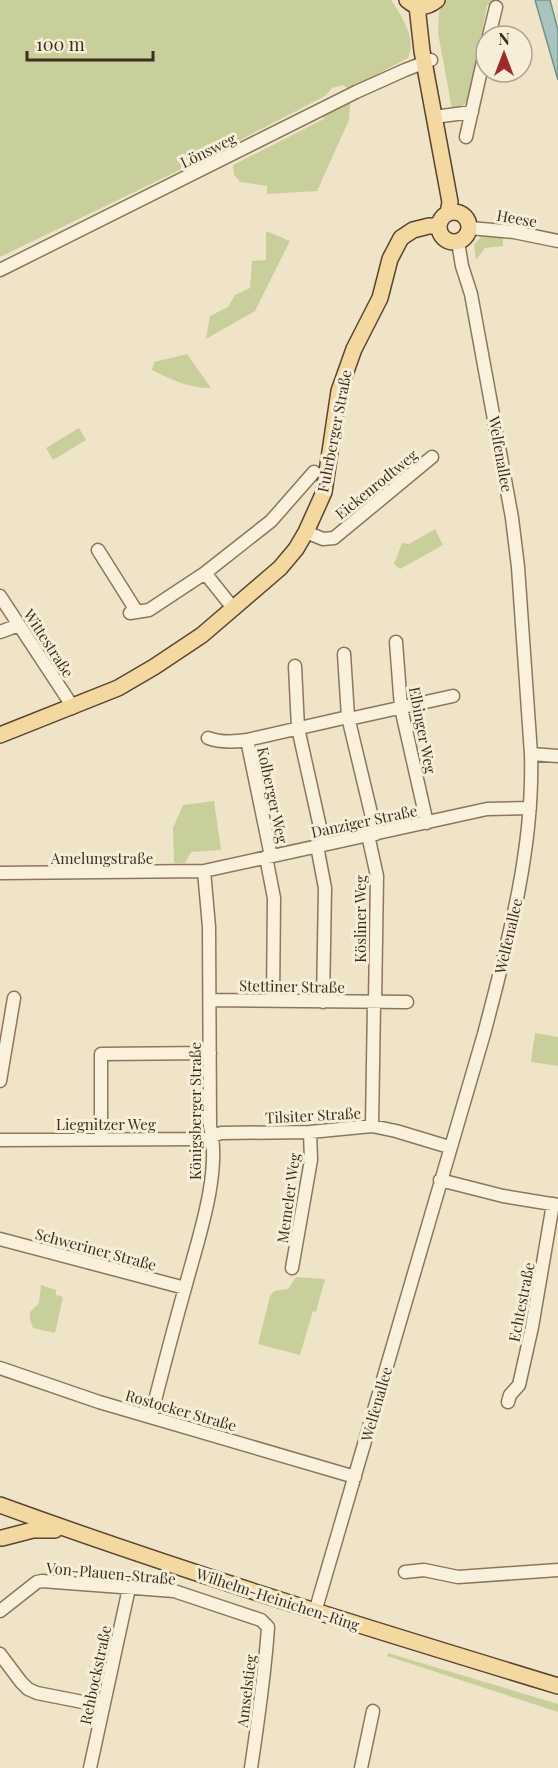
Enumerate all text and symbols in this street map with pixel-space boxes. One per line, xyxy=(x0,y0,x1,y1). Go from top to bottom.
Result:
scale bar xyxy=(27,24,153,62)
north arrow xyxy=(474,24,534,84)
text: N xyxy=(498,28,510,49)
text: 100 m xyxy=(36,32,85,56)
street label: Lönsweg xyxy=(177,128,239,172)
street label: Heese xyxy=(495,205,539,231)
street label: Fuhrberger Straße xyxy=(312,368,356,494)
street label: Welfenallee xyxy=(484,413,518,494)
street label: Eickenrodtweg xyxy=(331,444,421,523)
street label: Wittestraße xyxy=(19,604,79,681)
street label: Elbinger Weg xyxy=(405,685,441,775)
street label: Kolberger Weg xyxy=(253,745,293,845)
street label: Danziger Straße xyxy=(309,800,419,842)
street label: Amelungstraße xyxy=(50,848,153,868)
street label: Kösliner Weg xyxy=(350,875,370,963)
street label: Welfenallee xyxy=(489,896,526,977)
street label: Stettiner Straße xyxy=(239,975,345,997)
street label: Königsberger Straße xyxy=(185,1042,205,1180)
street label: Tilsiter Straße xyxy=(265,1103,361,1127)
street label: Liegnitzer Weg xyxy=(56,1114,156,1134)
street label: Memeler Weg xyxy=(272,1152,304,1244)
street label: Schweriner Straße xyxy=(33,1223,159,1275)
street label: Echtestraße xyxy=(503,1261,539,1343)
street label: Welfenallee xyxy=(356,1364,396,1445)
street label: Rostocker Straße xyxy=(123,1385,239,1435)
street label: Von-Plauen-Straße xyxy=(44,1557,177,1589)
street label: Wilhelm-Heinichen-Ring xyxy=(193,1563,362,1635)
street label: Rehbockstraße xyxy=(75,1624,115,1726)
street label: Amselstieg xyxy=(231,1653,260,1730)

